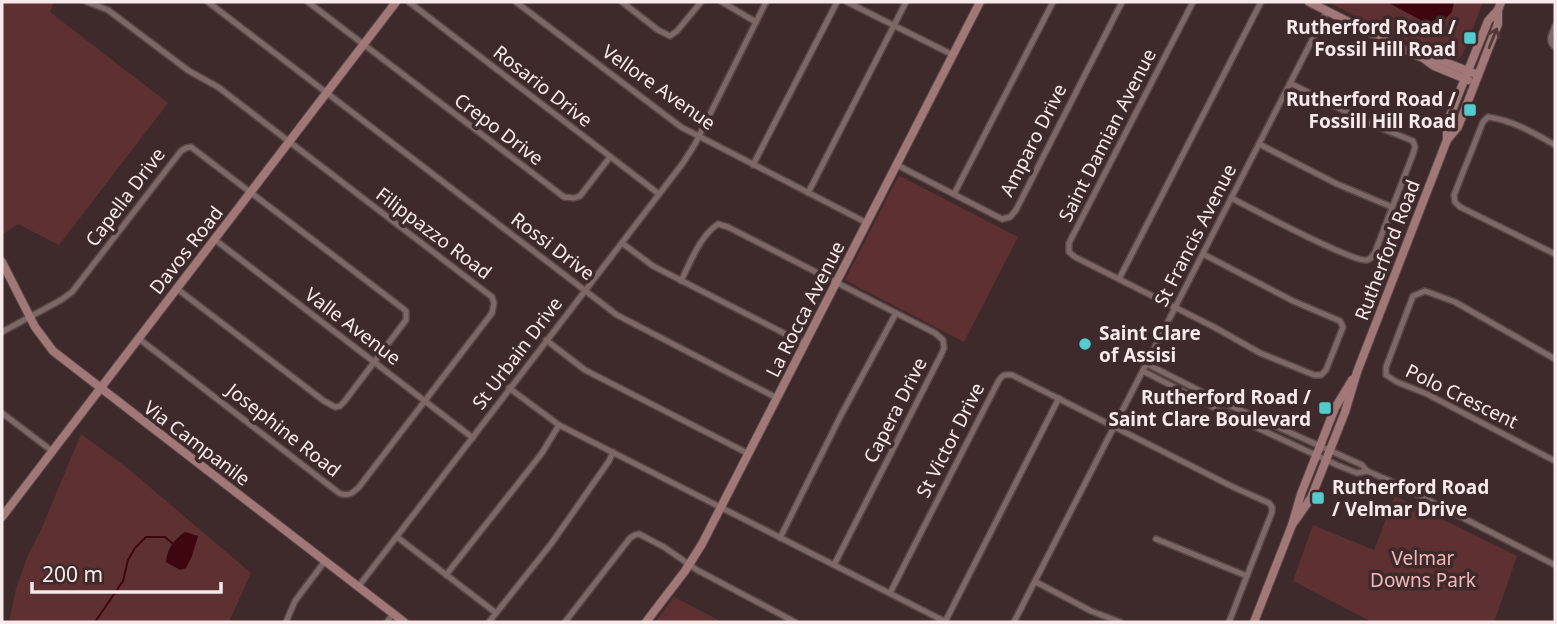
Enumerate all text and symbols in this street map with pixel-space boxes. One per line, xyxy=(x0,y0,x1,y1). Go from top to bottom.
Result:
place label: Rutherford Road / Fossil Hill Road xyxy=(1286,14,1456,62)
one-way arrow xyxy=(1487,27,1500,49)
marker: Rutherford Road / Fossil Hill Road xyxy=(1462,30,1478,46)
street label: Vellore Avenue xyxy=(597,38,721,136)
street label: Rosario Drive xyxy=(488,39,598,133)
street label: Saint Damian Avenue xyxy=(1052,44,1162,226)
street label: Amparo Drive xyxy=(993,79,1073,201)
place label: Rutherford Road / Fossill Hill Road xyxy=(1286,86,1456,134)
street label: Crepo Drive xyxy=(449,87,549,171)
marker: Rutherford Road / Fossill Hill Road xyxy=(1462,102,1478,118)
street label: Capella Drive xyxy=(79,142,171,252)
street label: St Francis Avenue xyxy=(1148,159,1242,311)
street label: Rutherford Road xyxy=(1348,176,1426,324)
street label: Filippazzo Road xyxy=(371,181,497,285)
street label: Davos Road xyxy=(143,200,229,300)
street label: Rossi Drive xyxy=(506,206,600,286)
street label: La Rocca Avenue xyxy=(759,237,851,381)
street label: Valle Avenue xyxy=(300,281,406,371)
street label: St Urbain Drive xyxy=(466,291,568,415)
place label: Saint Clare of Assisi xyxy=(1099,320,1201,368)
marker: Saint Clare of Assisi xyxy=(1077,336,1093,352)
street label: Capera Drive xyxy=(857,353,933,467)
street label: Polo Crescent xyxy=(1401,358,1523,434)
street label: Josephine Road xyxy=(220,376,346,483)
street label: St Victor Drive xyxy=(910,378,990,502)
place label: Rutherford Road / Saint Clare Boulevard xyxy=(1108,384,1311,432)
street label: Via Campanile xyxy=(138,394,256,492)
marker: Rutherford Road / Saint Clare Boulevard xyxy=(1317,400,1333,416)
place label: Rutherford Road / Velmar Drive xyxy=(1332,474,1489,522)
marker: Rutherford Road / Velmar Drive xyxy=(1310,490,1326,506)
park label: Velmar Downs Park xyxy=(1370,545,1476,593)
scale bar xyxy=(32,550,220,594)
text: 200 m xyxy=(42,560,103,588)

